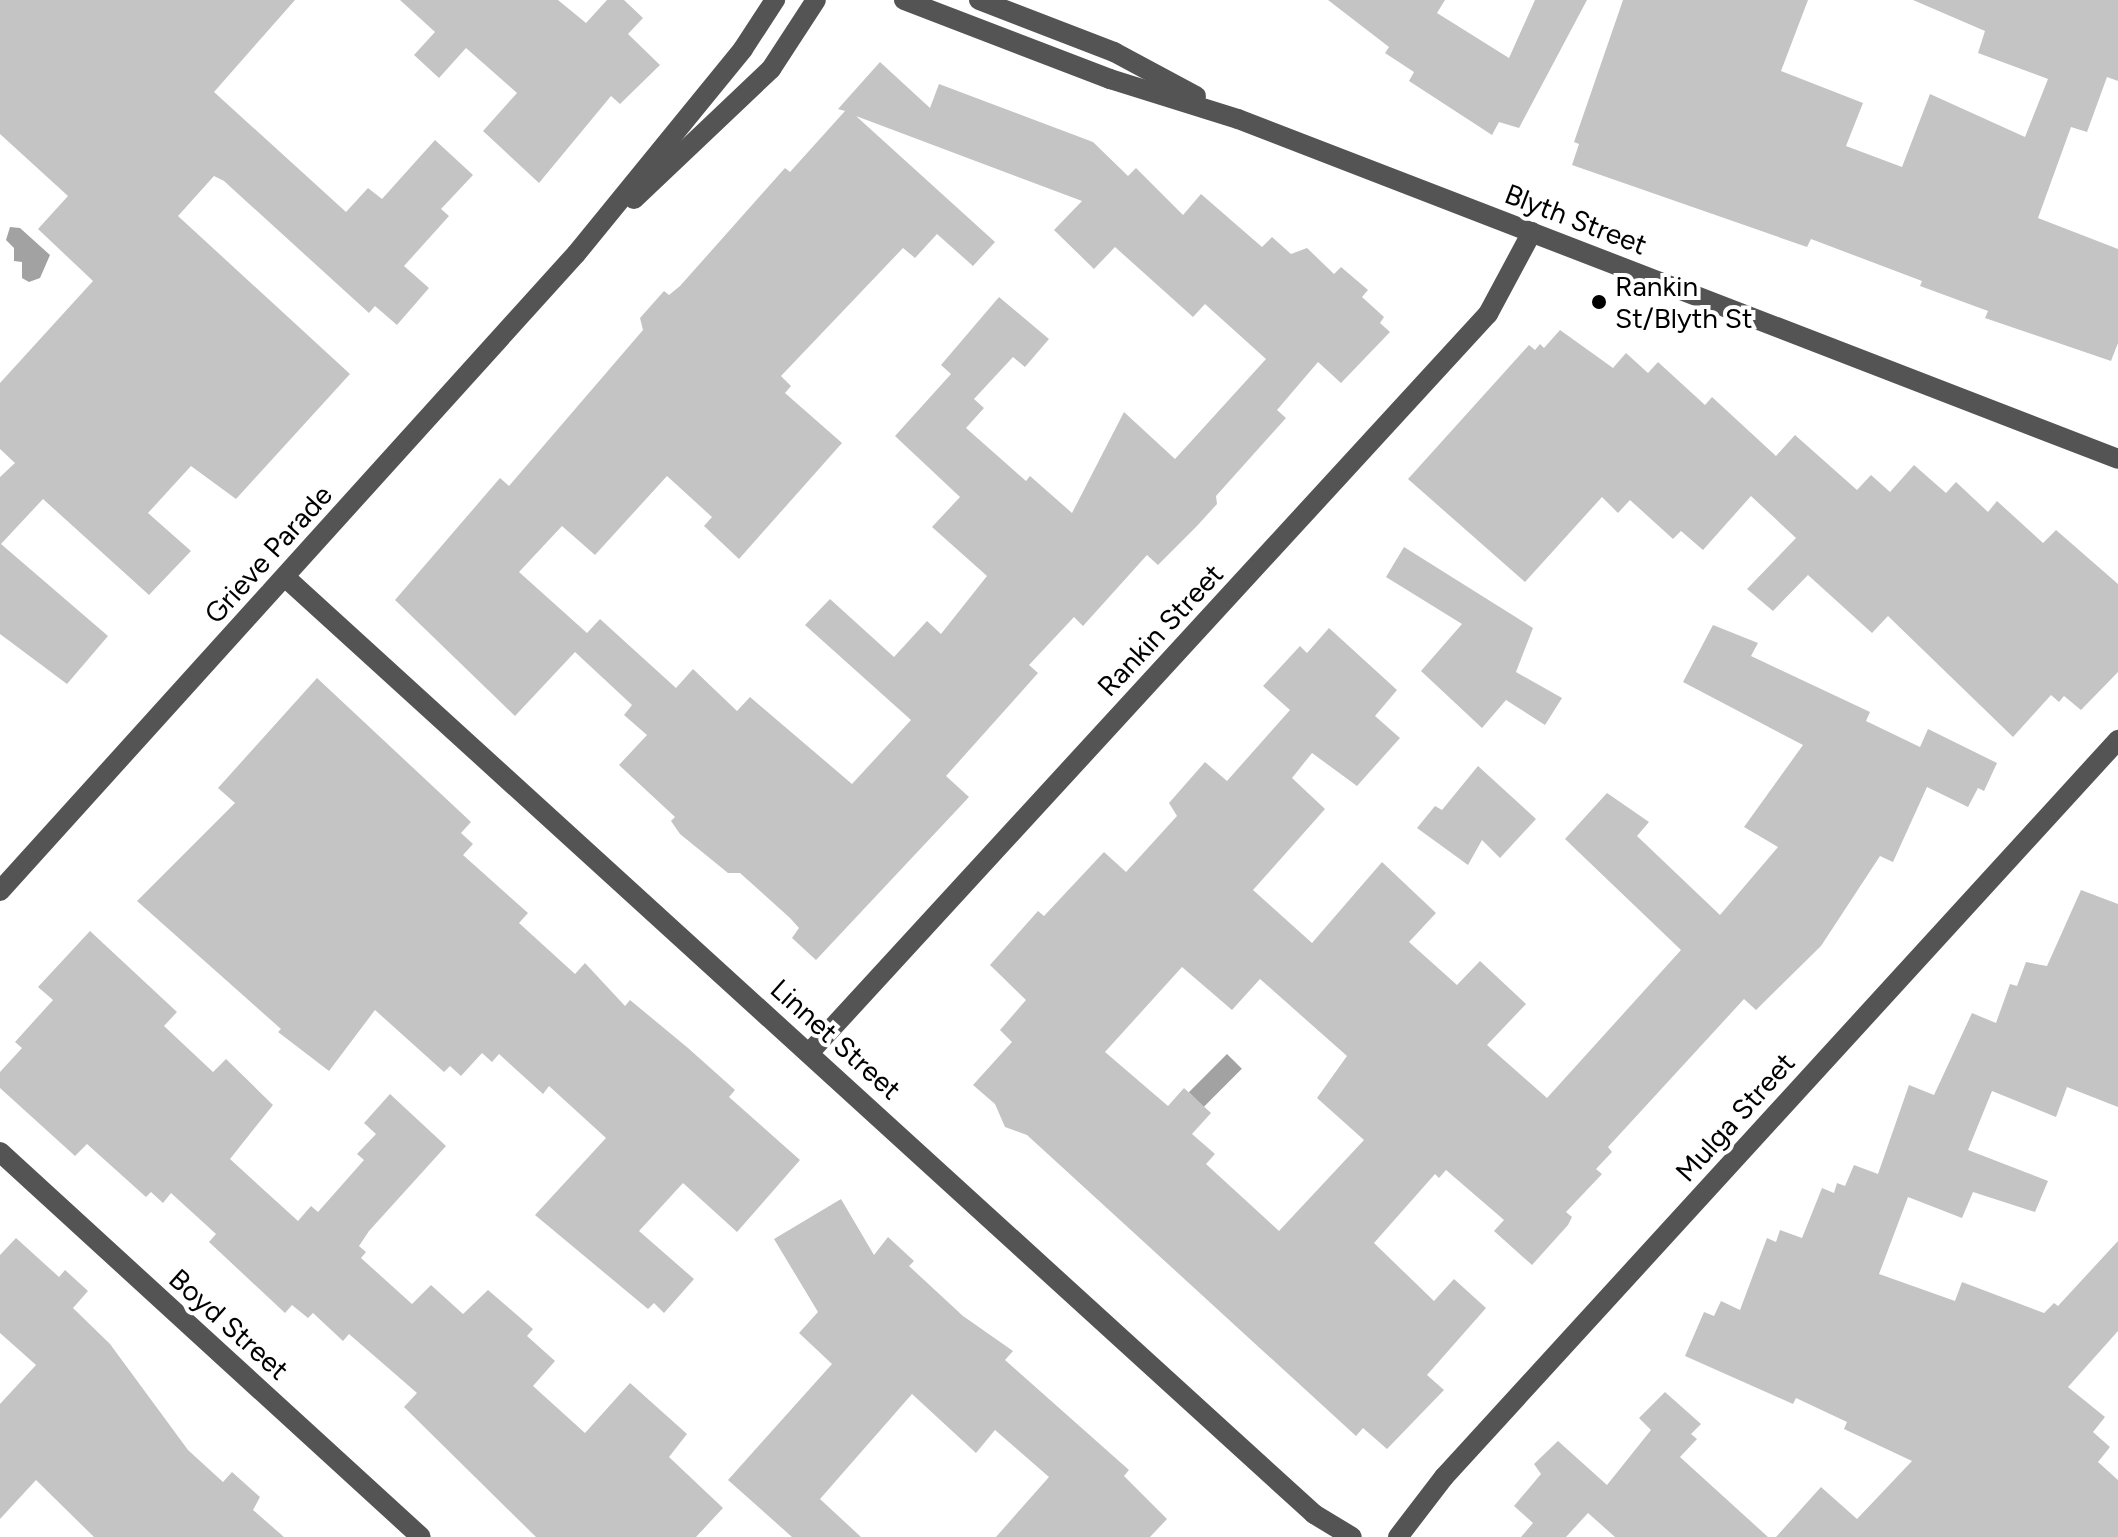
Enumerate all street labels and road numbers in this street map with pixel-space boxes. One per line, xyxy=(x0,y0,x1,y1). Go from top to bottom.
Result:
street label: Blyth Street xyxy=(1500,177,1652,261)
street label: Grieve Parade xyxy=(197,478,339,630)
street label: Rankin Street xyxy=(1090,557,1230,703)
street label: Linnet Street xyxy=(764,972,908,1106)
street label: Mulga Street xyxy=(1668,1046,1802,1188)
street label: Boyd Street xyxy=(162,1262,296,1386)

